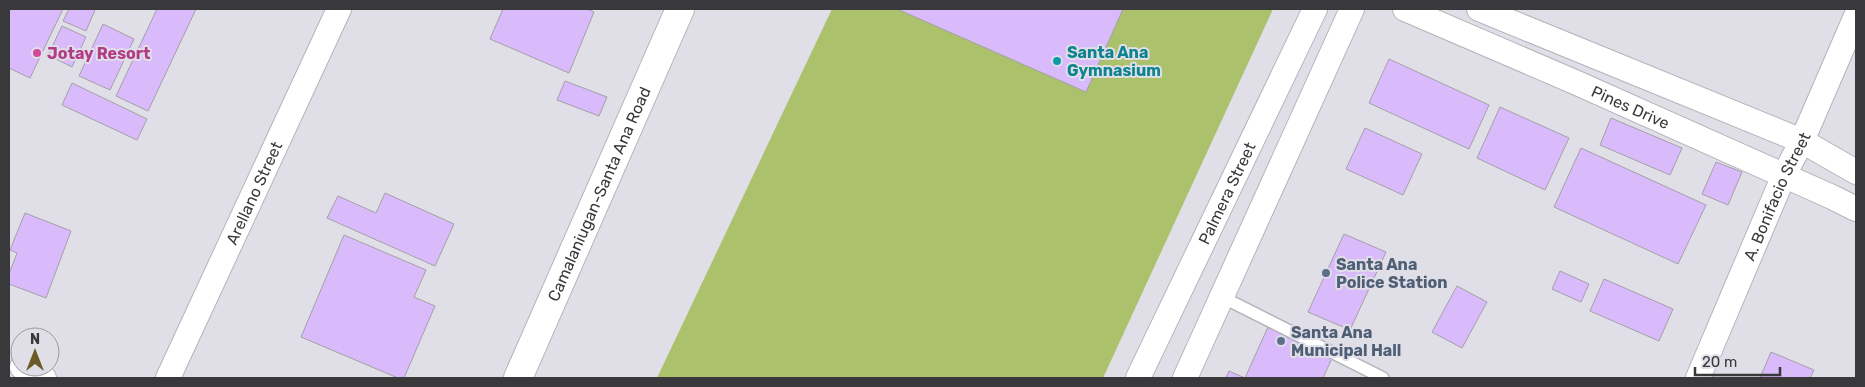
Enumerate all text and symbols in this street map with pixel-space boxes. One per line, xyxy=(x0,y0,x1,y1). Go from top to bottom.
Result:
place label: Santa Ana Gymnasium xyxy=(1067,43,1161,80)
place label: Jotay Resort xyxy=(47,44,151,63)
marker: Jotay Resort xyxy=(31,47,43,59)
marker: Santa Ana Gymnasium xyxy=(1051,55,1063,67)
street label: Pines Drive xyxy=(1588,82,1672,133)
street label: Camalaniugan-Santa Ana Road xyxy=(544,84,655,304)
street label: A. Bonifacio Street xyxy=(1740,129,1815,264)
street label: Arellano Street xyxy=(222,139,286,248)
street label: Palmera Street xyxy=(1195,139,1260,248)
place label: Santa Ana Police Station xyxy=(1336,255,1448,292)
marker: Santa Ana Police Station xyxy=(1320,267,1332,279)
place label: Santa Ana Municipal Hall xyxy=(1291,323,1401,360)
north arrow xyxy=(10,327,60,377)
text: N xyxy=(30,331,40,348)
marker: Santa Ana Municipal Hall xyxy=(1275,335,1287,347)
scale bar xyxy=(1695,344,1780,376)
text: 20 m xyxy=(1702,353,1737,371)

